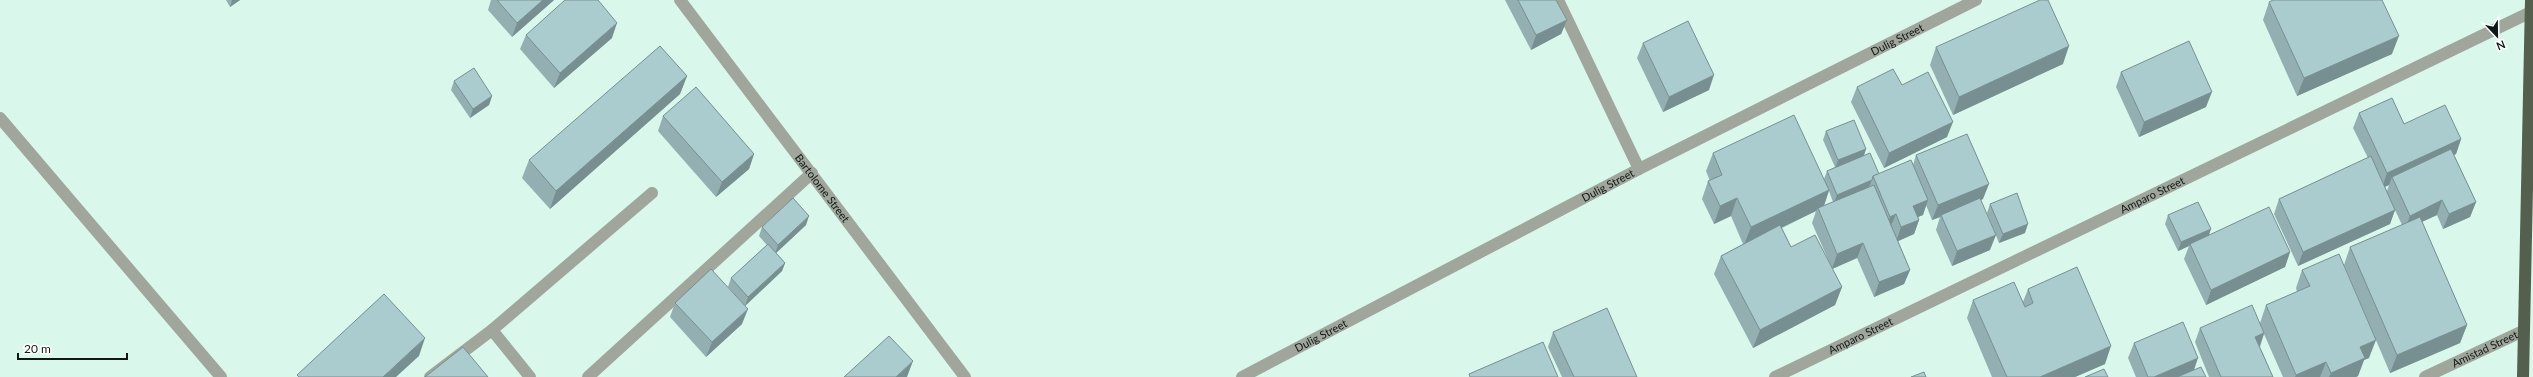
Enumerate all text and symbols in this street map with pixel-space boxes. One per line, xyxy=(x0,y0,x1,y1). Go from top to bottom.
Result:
north arrow xyxy=(2477,16,2517,56)
street label: Dulig Street xyxy=(1868,20,1925,58)
text: N xyxy=(2495,38,2507,53)
street label: Bartolome Street xyxy=(793,151,853,225)
street label: Dulig Street xyxy=(1579,166,1636,204)
street label: Amparo Street xyxy=(2118,173,2187,215)
street label: Amparo Street xyxy=(1826,314,1895,356)
street label: Dulig Street xyxy=(1292,316,1349,354)
street label: Amistad Street xyxy=(2449,327,2520,370)
scale bar xyxy=(18,335,127,361)
text: 20 m xyxy=(24,341,51,356)

